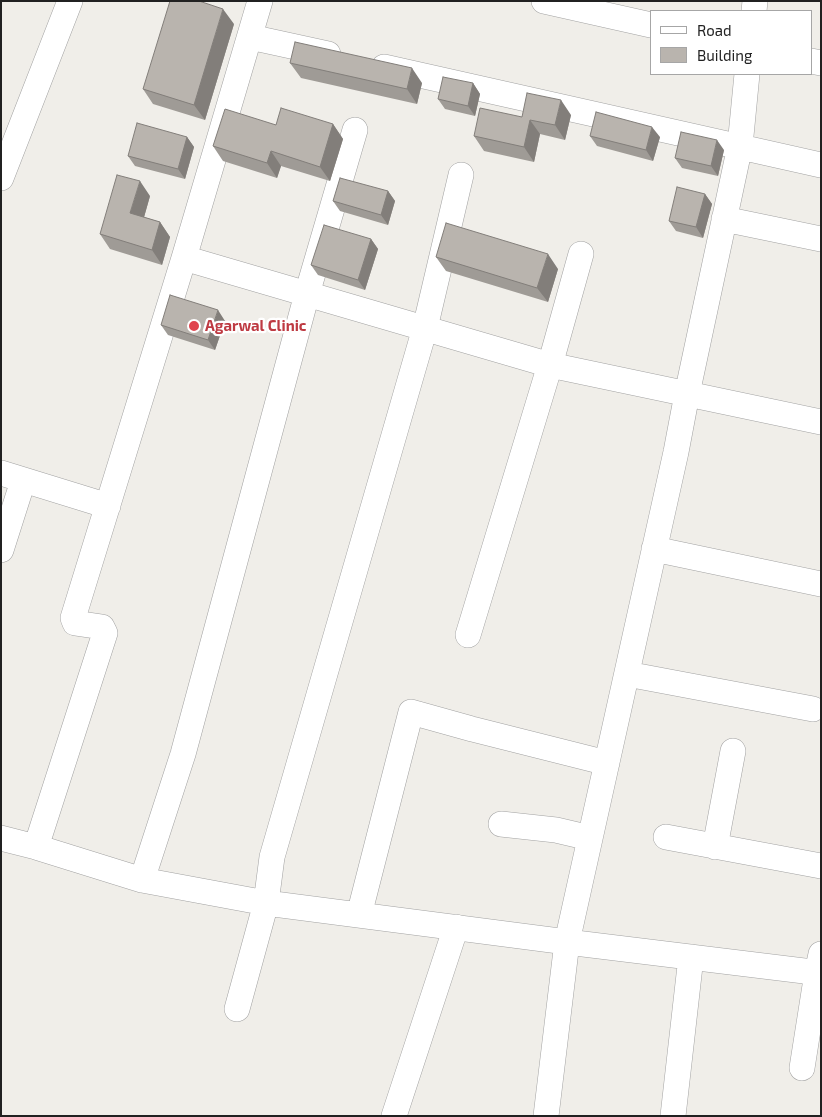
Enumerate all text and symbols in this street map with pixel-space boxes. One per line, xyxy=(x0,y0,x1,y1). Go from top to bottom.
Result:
legend xyxy=(650,10,812,75)
text: Road xyxy=(697,21,732,39)
text: Building xyxy=(697,46,752,64)
place label: Agarwal Clinic xyxy=(205,317,306,335)
marker: Agarwal Clinic xyxy=(187,319,201,333)

